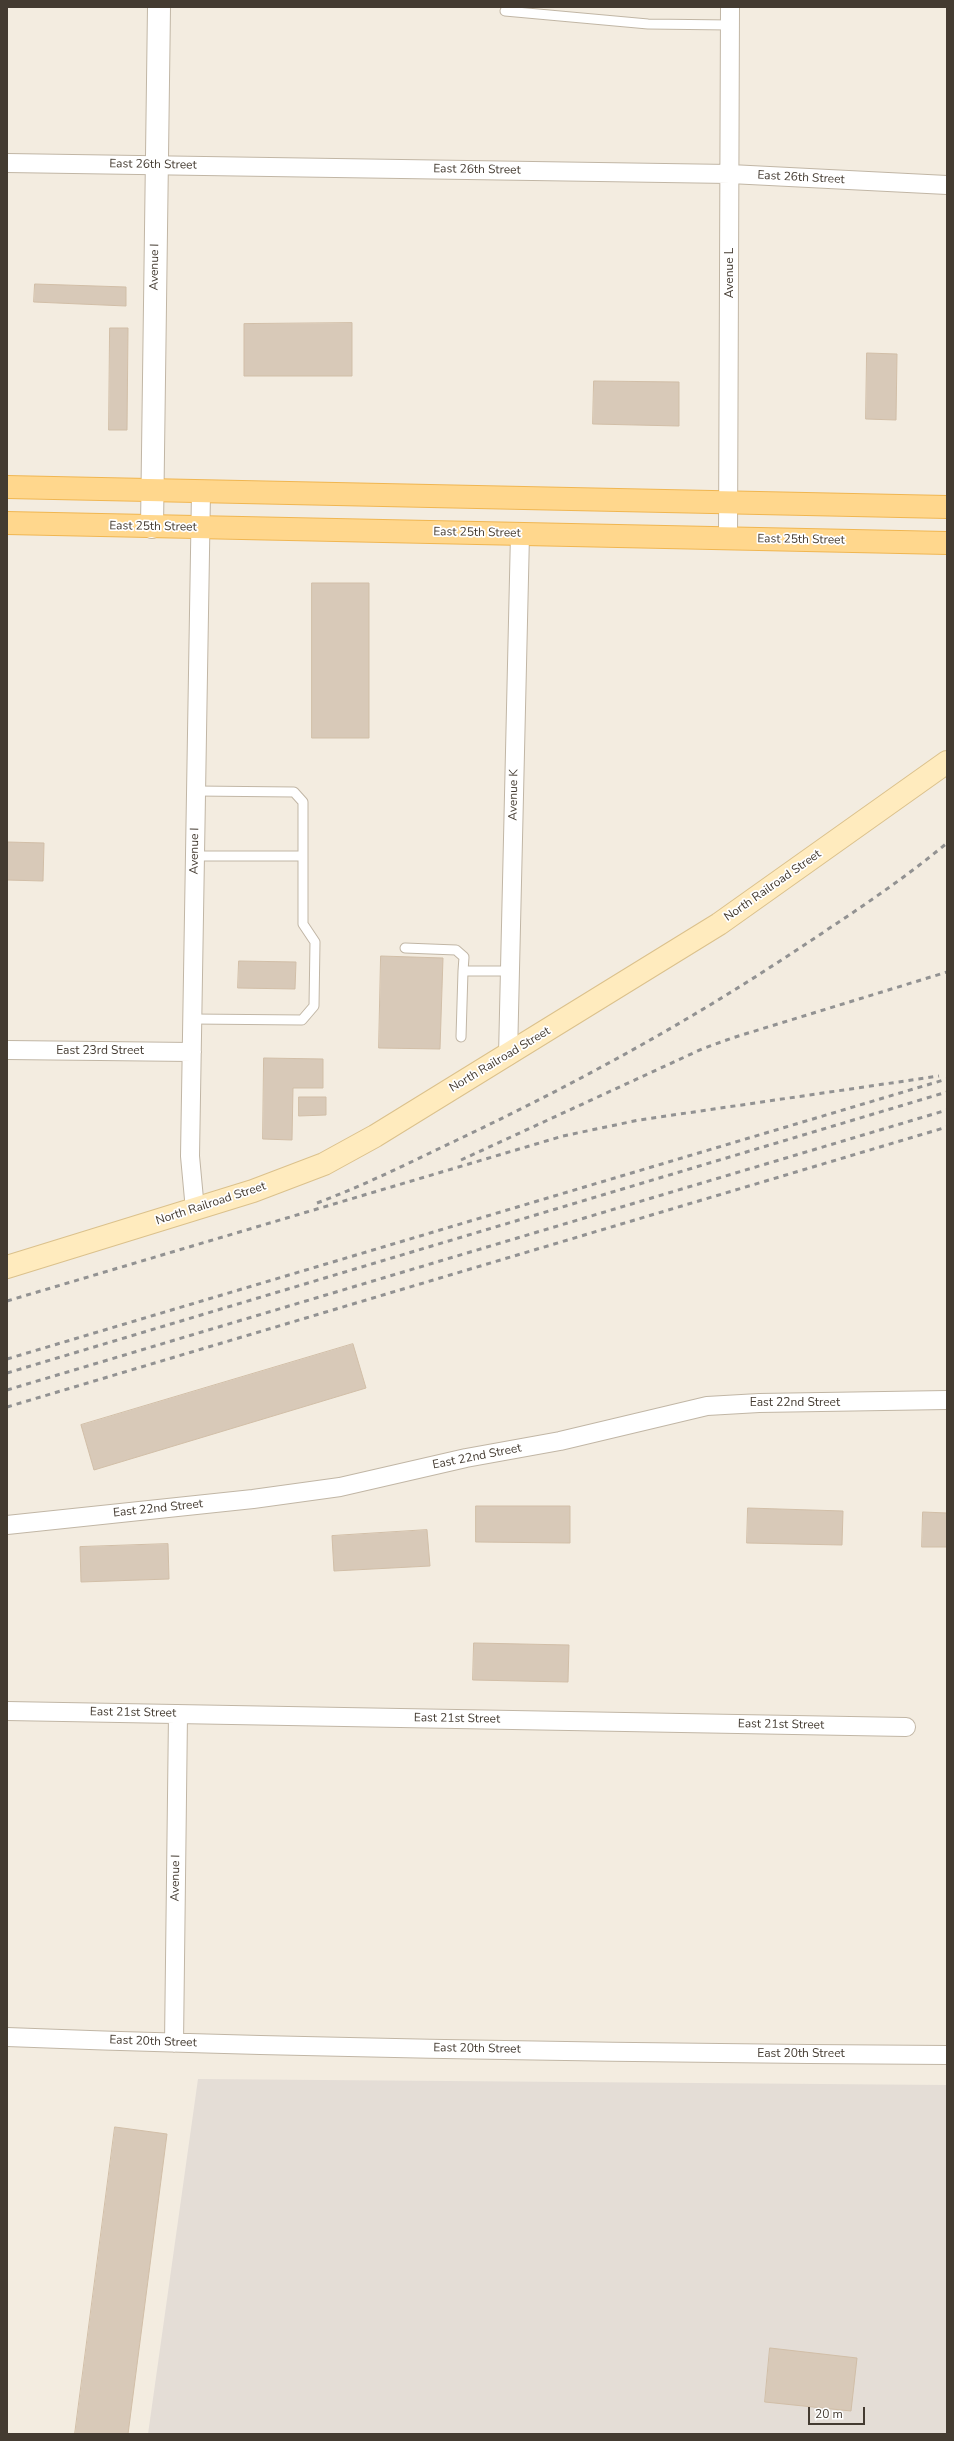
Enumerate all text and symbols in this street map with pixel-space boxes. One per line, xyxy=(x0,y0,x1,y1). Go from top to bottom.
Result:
street label: East 26th Street xyxy=(109,157,197,173)
street label: East 26th Street xyxy=(433,162,521,178)
street label: East 26th Street xyxy=(757,169,845,187)
street label: Avenue I xyxy=(147,243,163,291)
street label: Avenue L xyxy=(723,248,737,298)
street label: East 25th Street xyxy=(109,519,197,535)
street label: East 25th Street xyxy=(433,525,521,541)
street label: East 25th Street xyxy=(757,532,845,548)
street label: Avenue K xyxy=(506,769,522,821)
street label: Avenue I xyxy=(187,827,203,875)
street label: North Railroad Street xyxy=(722,847,824,925)
street label: North Railroad Street xyxy=(447,1024,553,1096)
street label: East 23rd Street xyxy=(56,1044,144,1058)
street label: North Railroad Street xyxy=(154,1179,268,1229)
street label: East 22nd Street xyxy=(750,1396,840,1410)
street label: East 22nd Street xyxy=(431,1441,523,1473)
street label: East 22nd Street xyxy=(112,1497,204,1521)
street label: East 21st Street xyxy=(90,1705,176,1721)
street label: East 21st Street xyxy=(414,1711,500,1727)
street label: East 21st Street xyxy=(738,1717,824,1733)
street label: Avenue I xyxy=(168,1854,184,1902)
street label: East 20th Street xyxy=(109,2033,197,2051)
street label: East 20th Street xyxy=(433,2041,521,2057)
street label: East 20th Street xyxy=(757,2047,845,2061)
scale bar xyxy=(810,2399,867,2425)
text: 20 m xyxy=(815,2406,843,2422)

